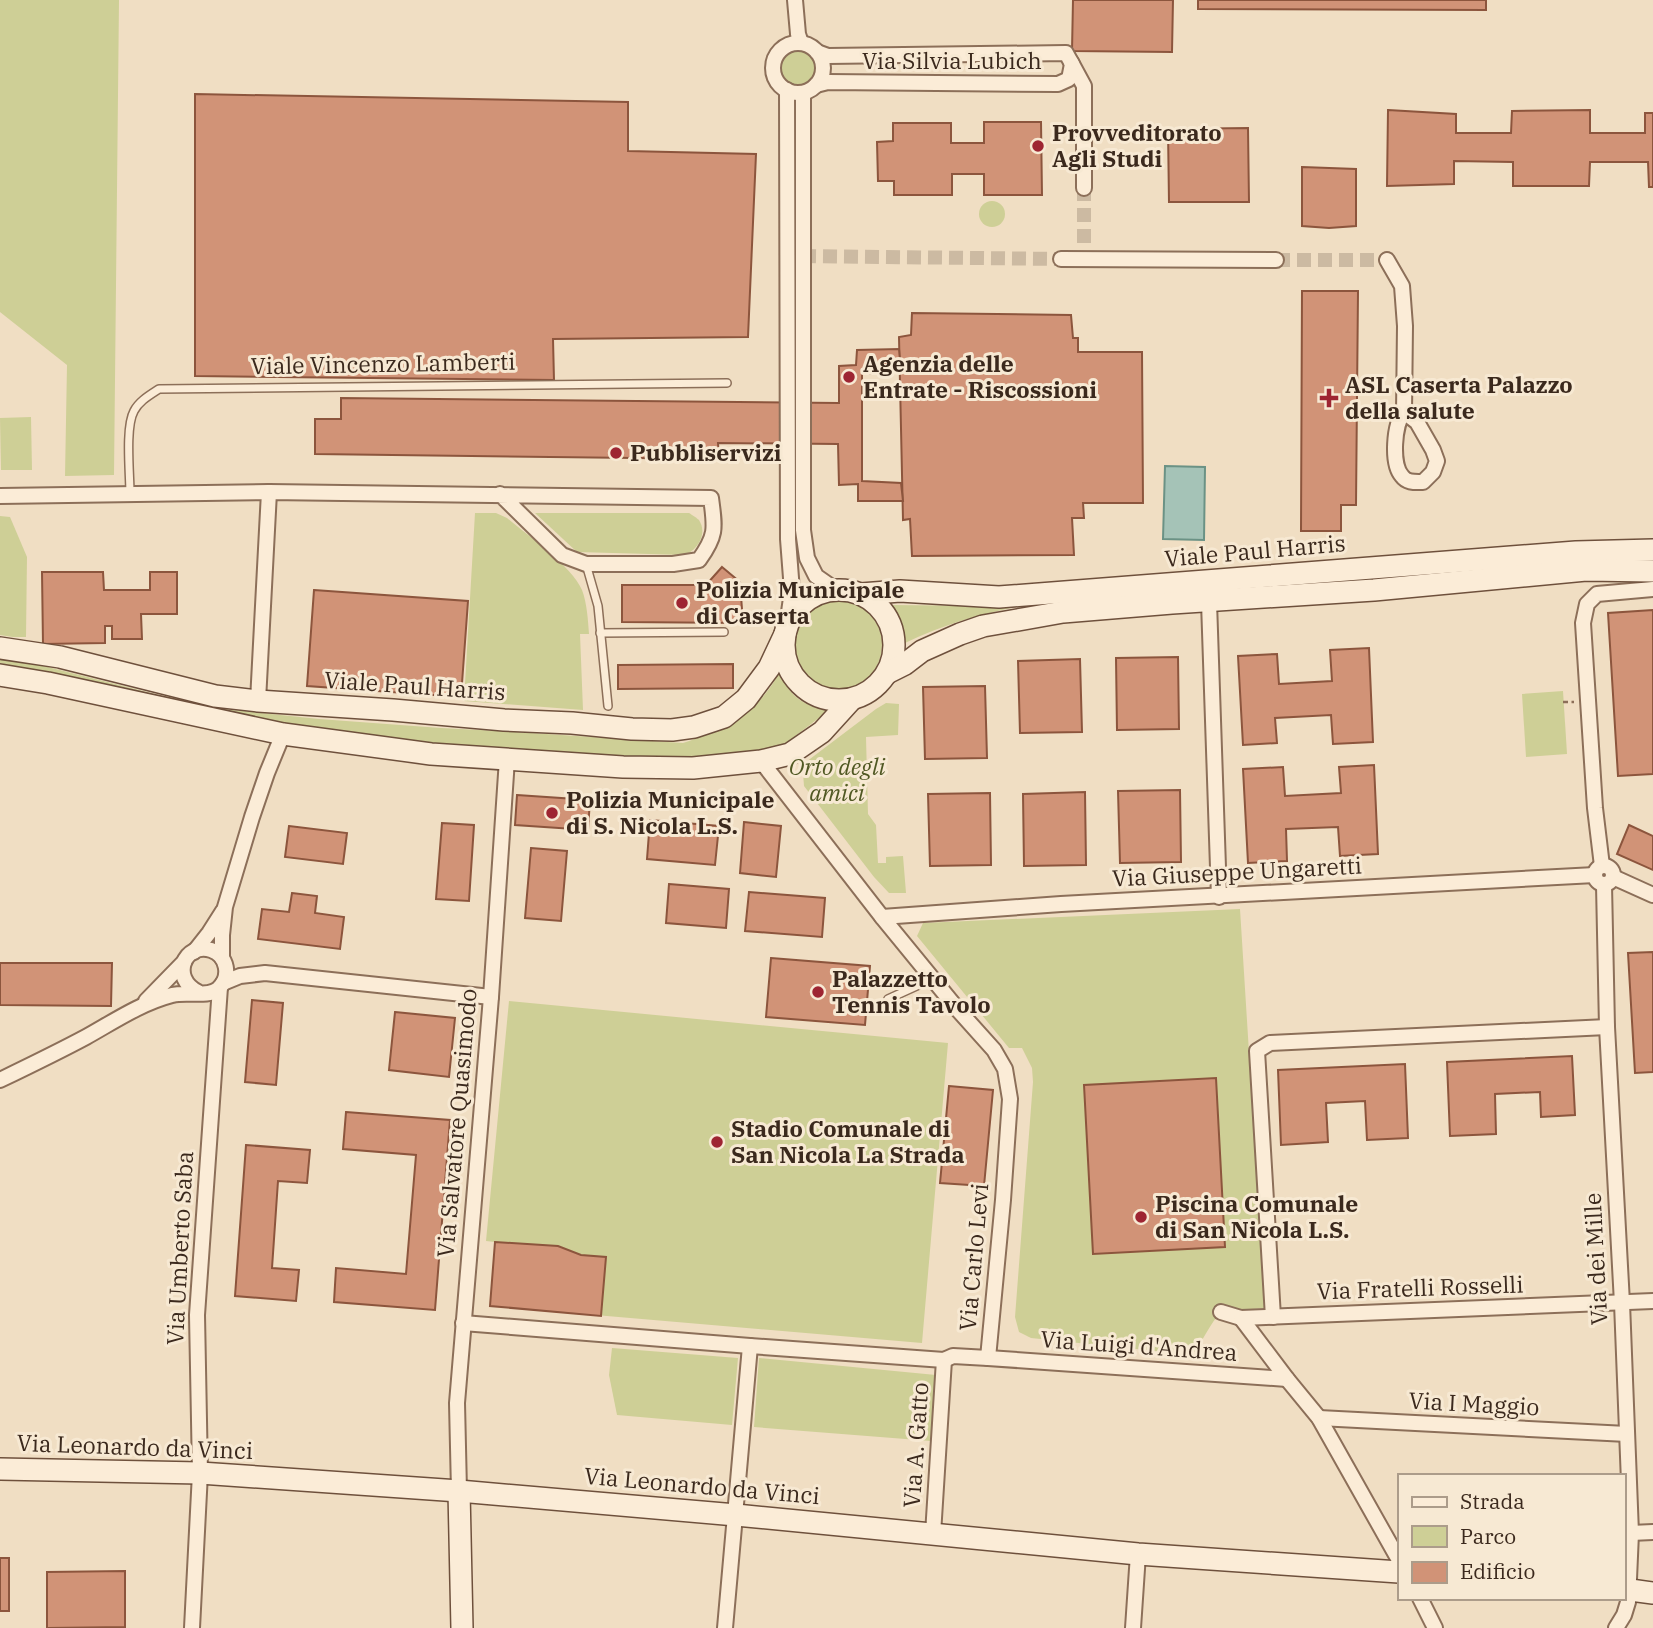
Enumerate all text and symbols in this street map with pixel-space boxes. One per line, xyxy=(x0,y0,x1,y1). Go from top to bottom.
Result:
street label: Via Silvia Lubich xyxy=(862,45,1042,75)
place label: Provveditorato Agli Studi xyxy=(1052,117,1222,173)
marker: Provveditorato Agli Studi xyxy=(1030,138,1046,154)
street label: Viale Vincenzo Lamberti xyxy=(250,346,516,380)
place label: Agenzia delle Entrate - Riscossioni xyxy=(863,348,1097,404)
marker: Agenzia delle Entrate - Riscossioni xyxy=(841,369,857,385)
place label: ASL Caserta Palazzo della salute xyxy=(1345,369,1573,425)
marker: ASL Caserta Palazzo della salute xyxy=(1319,388,1339,408)
place label: Pubbliservizi xyxy=(630,437,782,467)
marker: Pubbliservizi xyxy=(608,445,624,461)
street label: Viale Paul Harris xyxy=(1163,527,1347,573)
place label: Polizia Municipale di Caserta xyxy=(696,574,905,630)
marker: Polizia Municipale di Caserta xyxy=(674,595,690,611)
street label: Viale Paul Harris xyxy=(323,664,507,706)
park label: Orto degli amici xyxy=(789,751,885,807)
place label: Polizia Municipale di S. Nicola L.S. xyxy=(566,784,775,840)
marker: Polizia Municipale di S. Nicola L.S. xyxy=(544,805,560,821)
street label: Via Giuseppe Ungaretti xyxy=(1111,849,1363,893)
place label: Palazzetto Tennis Tavolo xyxy=(832,963,991,1019)
marker: Palazzetto Tennis Tavolo xyxy=(810,984,826,1000)
street label: Via Salvatore Quasimodo xyxy=(429,987,483,1259)
place label: Stadio Comunale di San Nicola La Strada xyxy=(731,1113,965,1169)
marker: Stadio Comunale di San Nicola La Strada xyxy=(709,1134,725,1150)
street label: Via Umberto Saba xyxy=(159,1150,199,1346)
street label: Via Carlo Levi xyxy=(952,1182,994,1332)
place label: Piscina Comunale di San Nicola L.S. xyxy=(1155,1188,1358,1244)
street label: Via dei Mille xyxy=(1577,1192,1613,1326)
marker: Piscina Comunale di San Nicola L.S. xyxy=(1133,1209,1149,1225)
street label: Via Fratelli Rosselli xyxy=(1316,1268,1524,1306)
street label: Via Luigi d'Andrea xyxy=(1040,1323,1238,1367)
street label: Via A. Gatto xyxy=(896,1381,934,1509)
street label: Via I Maggio xyxy=(1408,1385,1540,1421)
street label: Via Leonardo da Vinci xyxy=(16,1427,254,1465)
street label: Via Leonardo da Vinci xyxy=(583,1460,821,1510)
legend xyxy=(1398,1474,1625,1600)
text: Strada xyxy=(1460,1487,1525,1515)
text: Parco xyxy=(1460,1522,1516,1550)
text: Edificio xyxy=(1460,1557,1535,1585)

